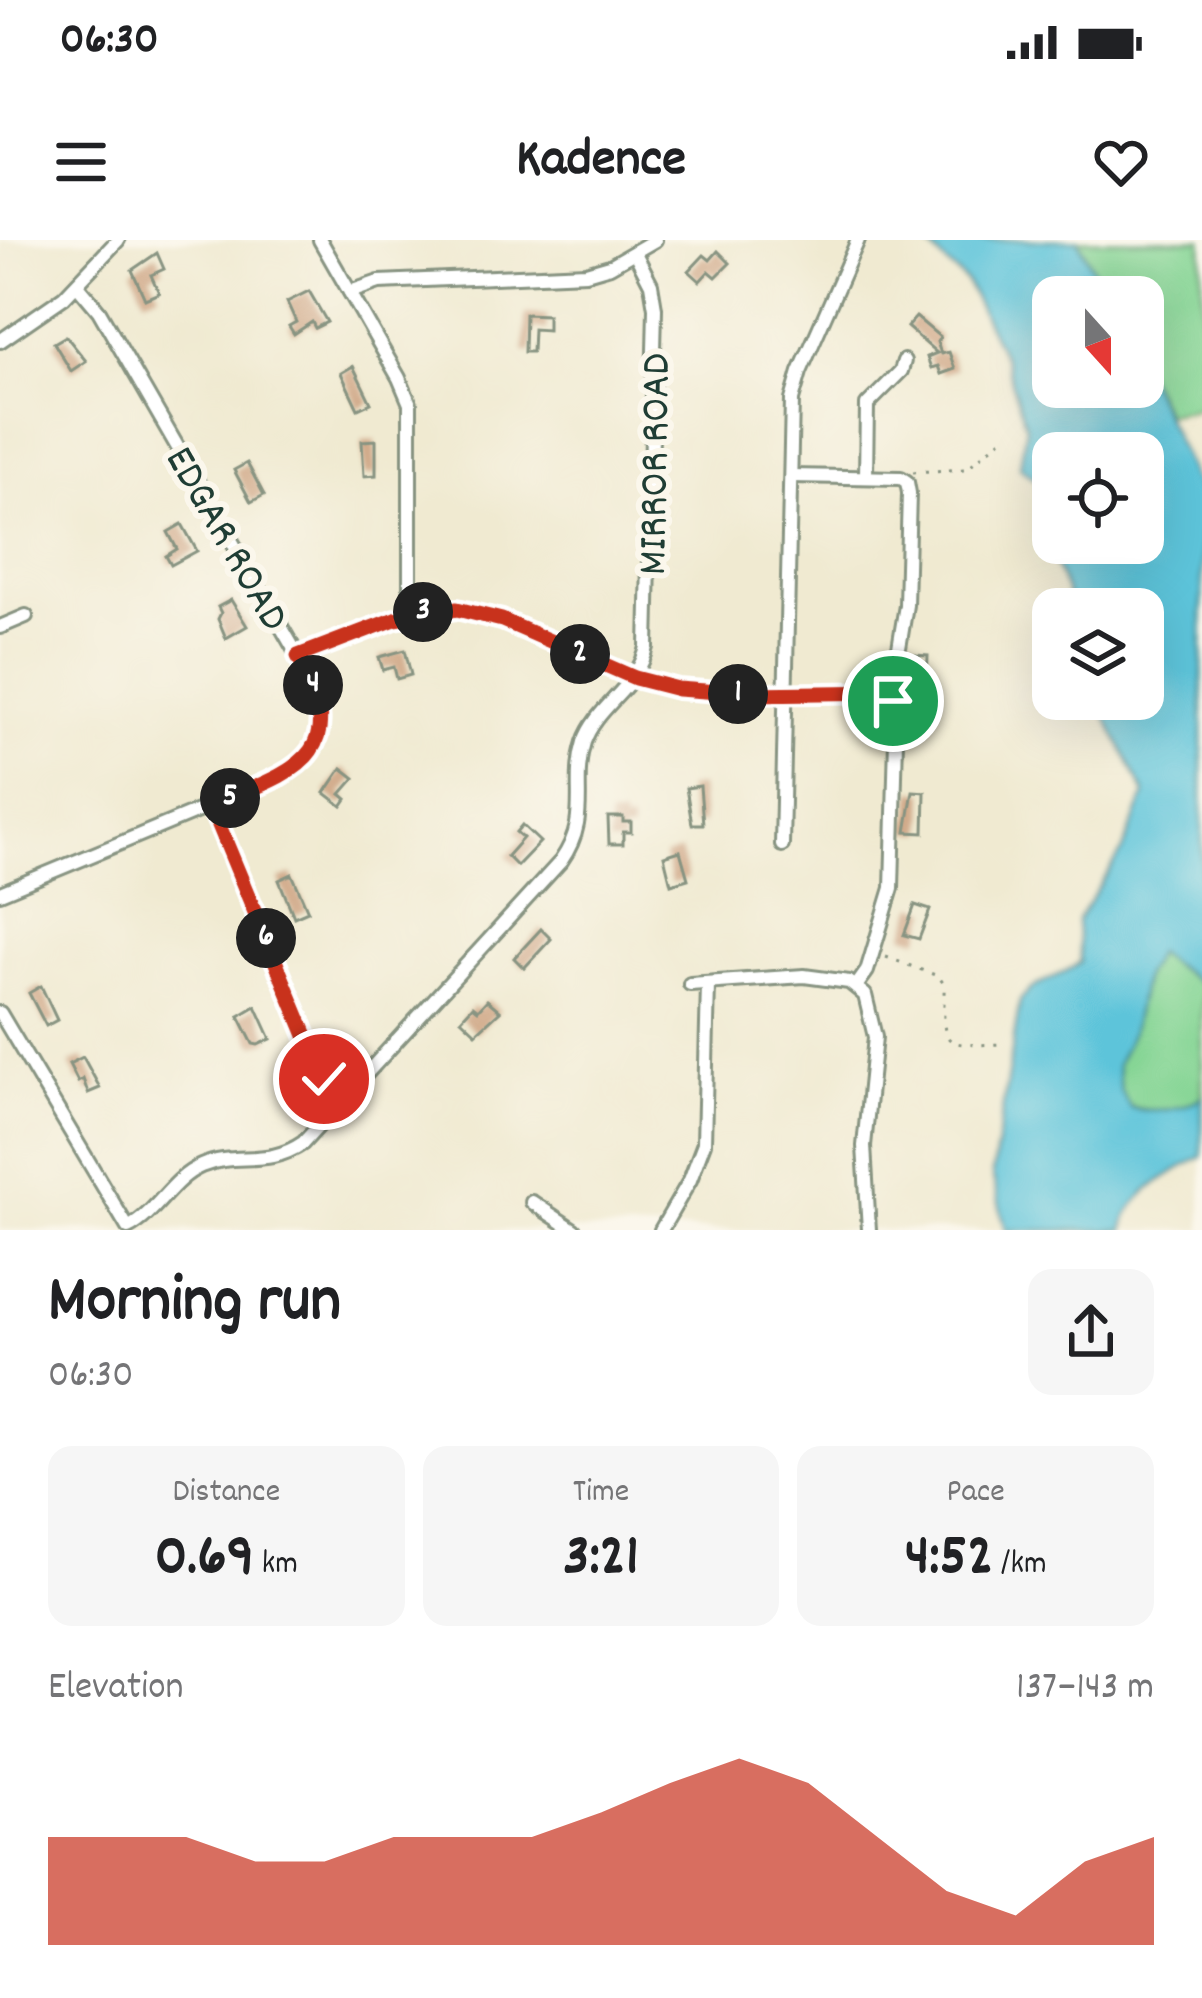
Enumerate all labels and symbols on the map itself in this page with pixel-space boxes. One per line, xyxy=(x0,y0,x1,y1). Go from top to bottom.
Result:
north arrow xyxy=(1032,276,1164,408)
street label: MIRROR ROAD xyxy=(626,353,690,576)
street label: EDGAR ROAD xyxy=(147,437,301,644)
pin: 3 xyxy=(393,582,453,642)
pin: 2 xyxy=(550,624,610,684)
pin xyxy=(842,650,944,752)
pin: 4 xyxy=(283,655,343,715)
pin: 1 xyxy=(708,664,768,724)
pin: 5 xyxy=(200,768,260,828)
pin: 6 xyxy=(236,908,296,968)
pin xyxy=(273,1028,375,1130)

